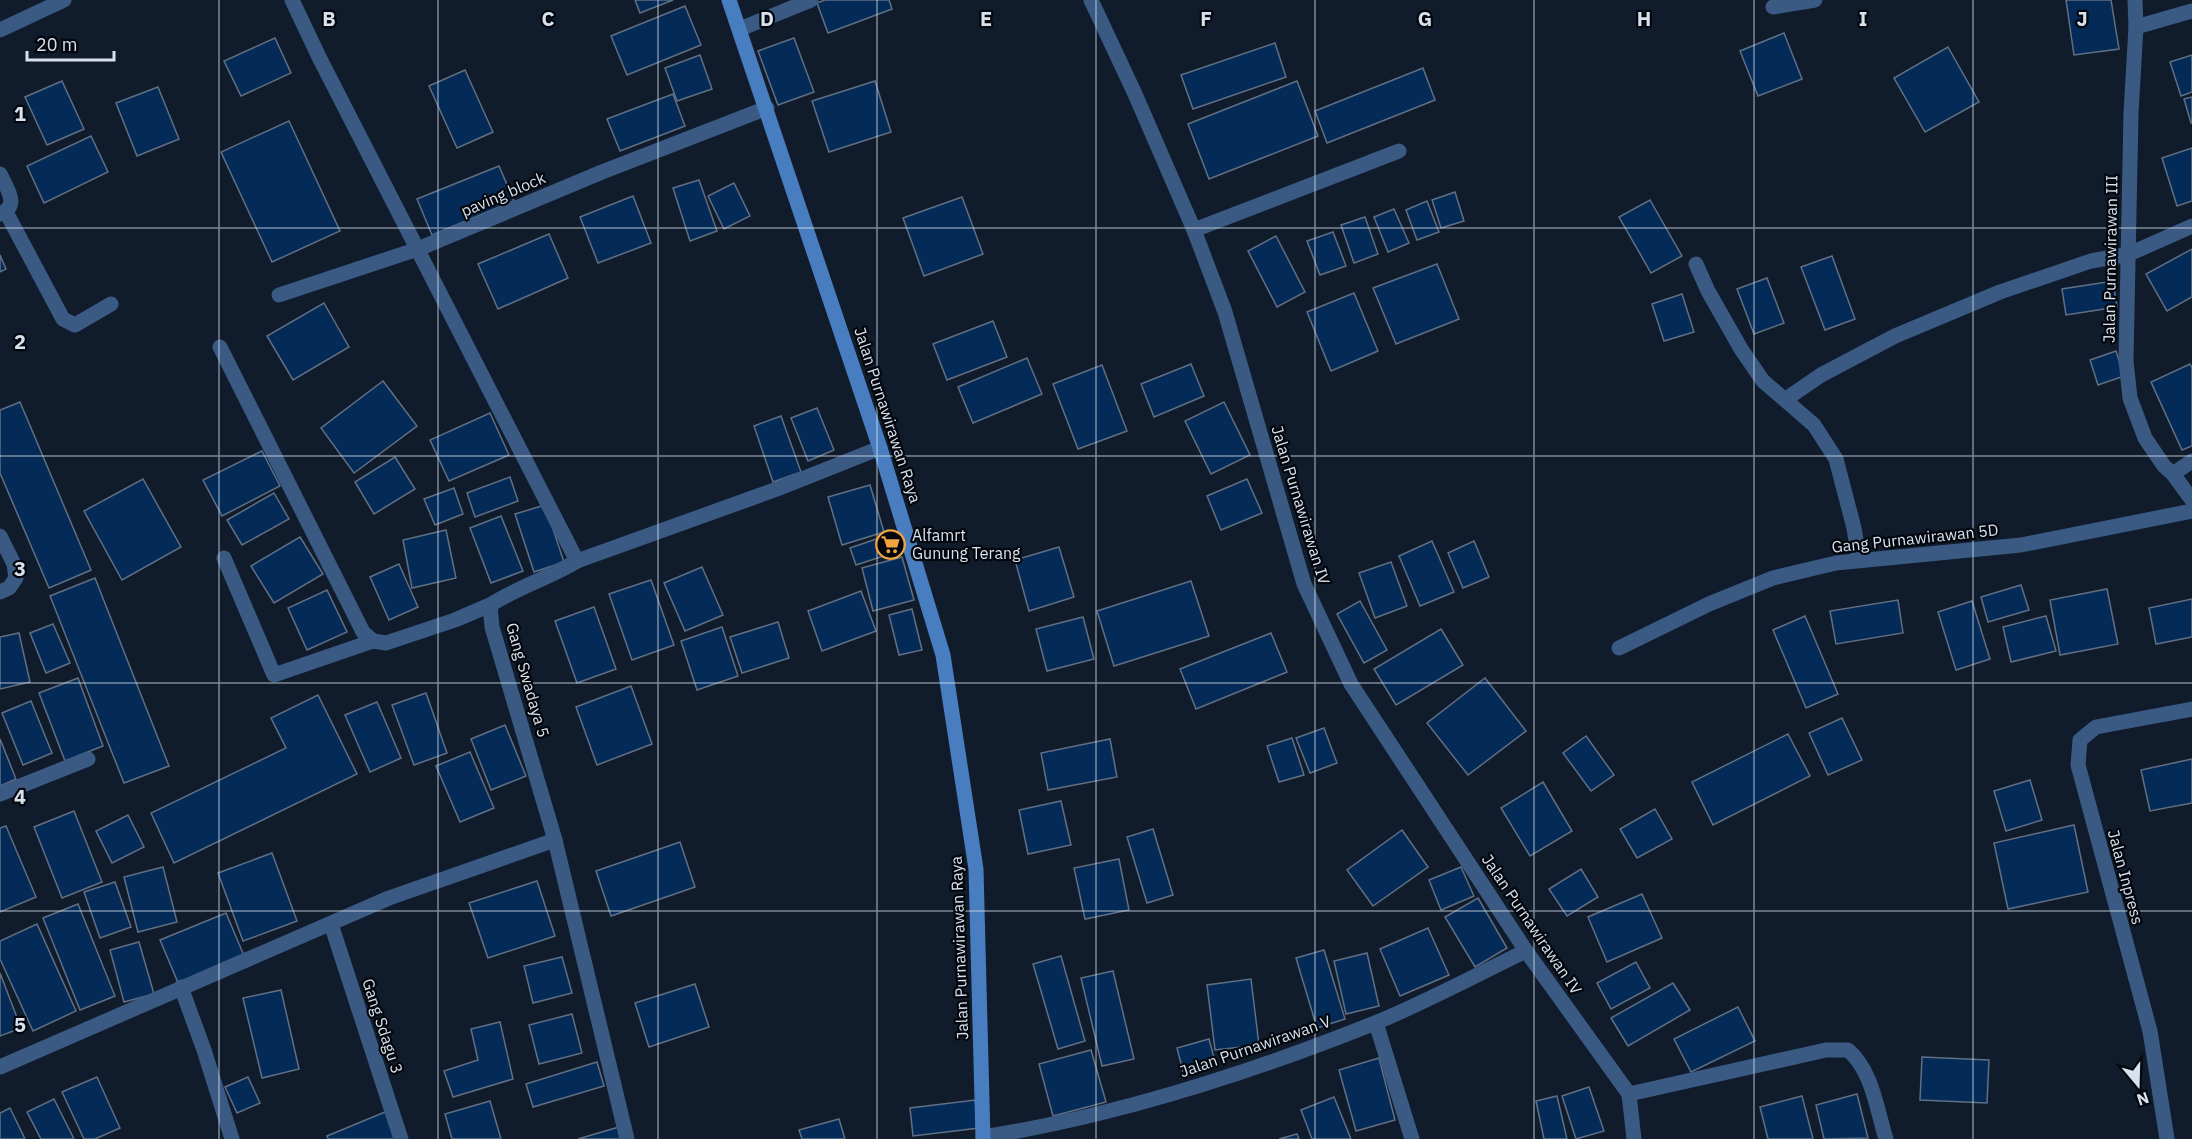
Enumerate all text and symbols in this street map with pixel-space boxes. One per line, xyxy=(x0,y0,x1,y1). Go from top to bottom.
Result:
text: B xyxy=(322,5,336,32)
text: C xyxy=(541,5,555,32)
text: D xyxy=(760,5,774,32)
text: E xyxy=(980,5,992,32)
text: F xyxy=(1200,5,1212,32)
text: G xyxy=(1418,5,1432,32)
text: H xyxy=(1637,5,1651,32)
text: I xyxy=(1859,5,1867,32)
text: J xyxy=(2076,5,2088,32)
scale bar xyxy=(27,24,114,62)
text: 20 m xyxy=(36,33,78,56)
text: 1 xyxy=(14,100,26,127)
street label: paving block xyxy=(458,167,549,221)
street label: Jalan Purnawirawan III xyxy=(2099,175,2121,343)
street label: Jalan Purnawirawan Raya xyxy=(850,325,926,506)
text: 2 xyxy=(14,328,26,355)
street label: Jalan Purnawirawan IV xyxy=(1267,423,1335,587)
street label: Gang Purnawirawan 5D xyxy=(1831,519,1999,557)
place label: Alfamrt Gunung Terang xyxy=(912,525,1021,563)
supermarket icon: Alfamrt Gunung Terang xyxy=(875,528,907,560)
text: 3 xyxy=(14,555,26,582)
street label: Gang Swadaya 5 xyxy=(502,620,554,740)
text: 4 xyxy=(14,783,26,810)
street label: Jalan Inpress xyxy=(2104,827,2148,927)
street label: Jalan Purnawirawan IV xyxy=(1478,850,1587,998)
street label: Jalan Purnawirawan Raya xyxy=(946,855,972,1040)
street label: Gang Sdagu 3 xyxy=(358,976,408,1076)
text: 5 xyxy=(14,1011,26,1038)
street label: Jalan Purnawirawan V xyxy=(1177,1011,1333,1081)
north arrow xyxy=(2108,1055,2168,1115)
text: N xyxy=(2134,1088,2152,1111)

